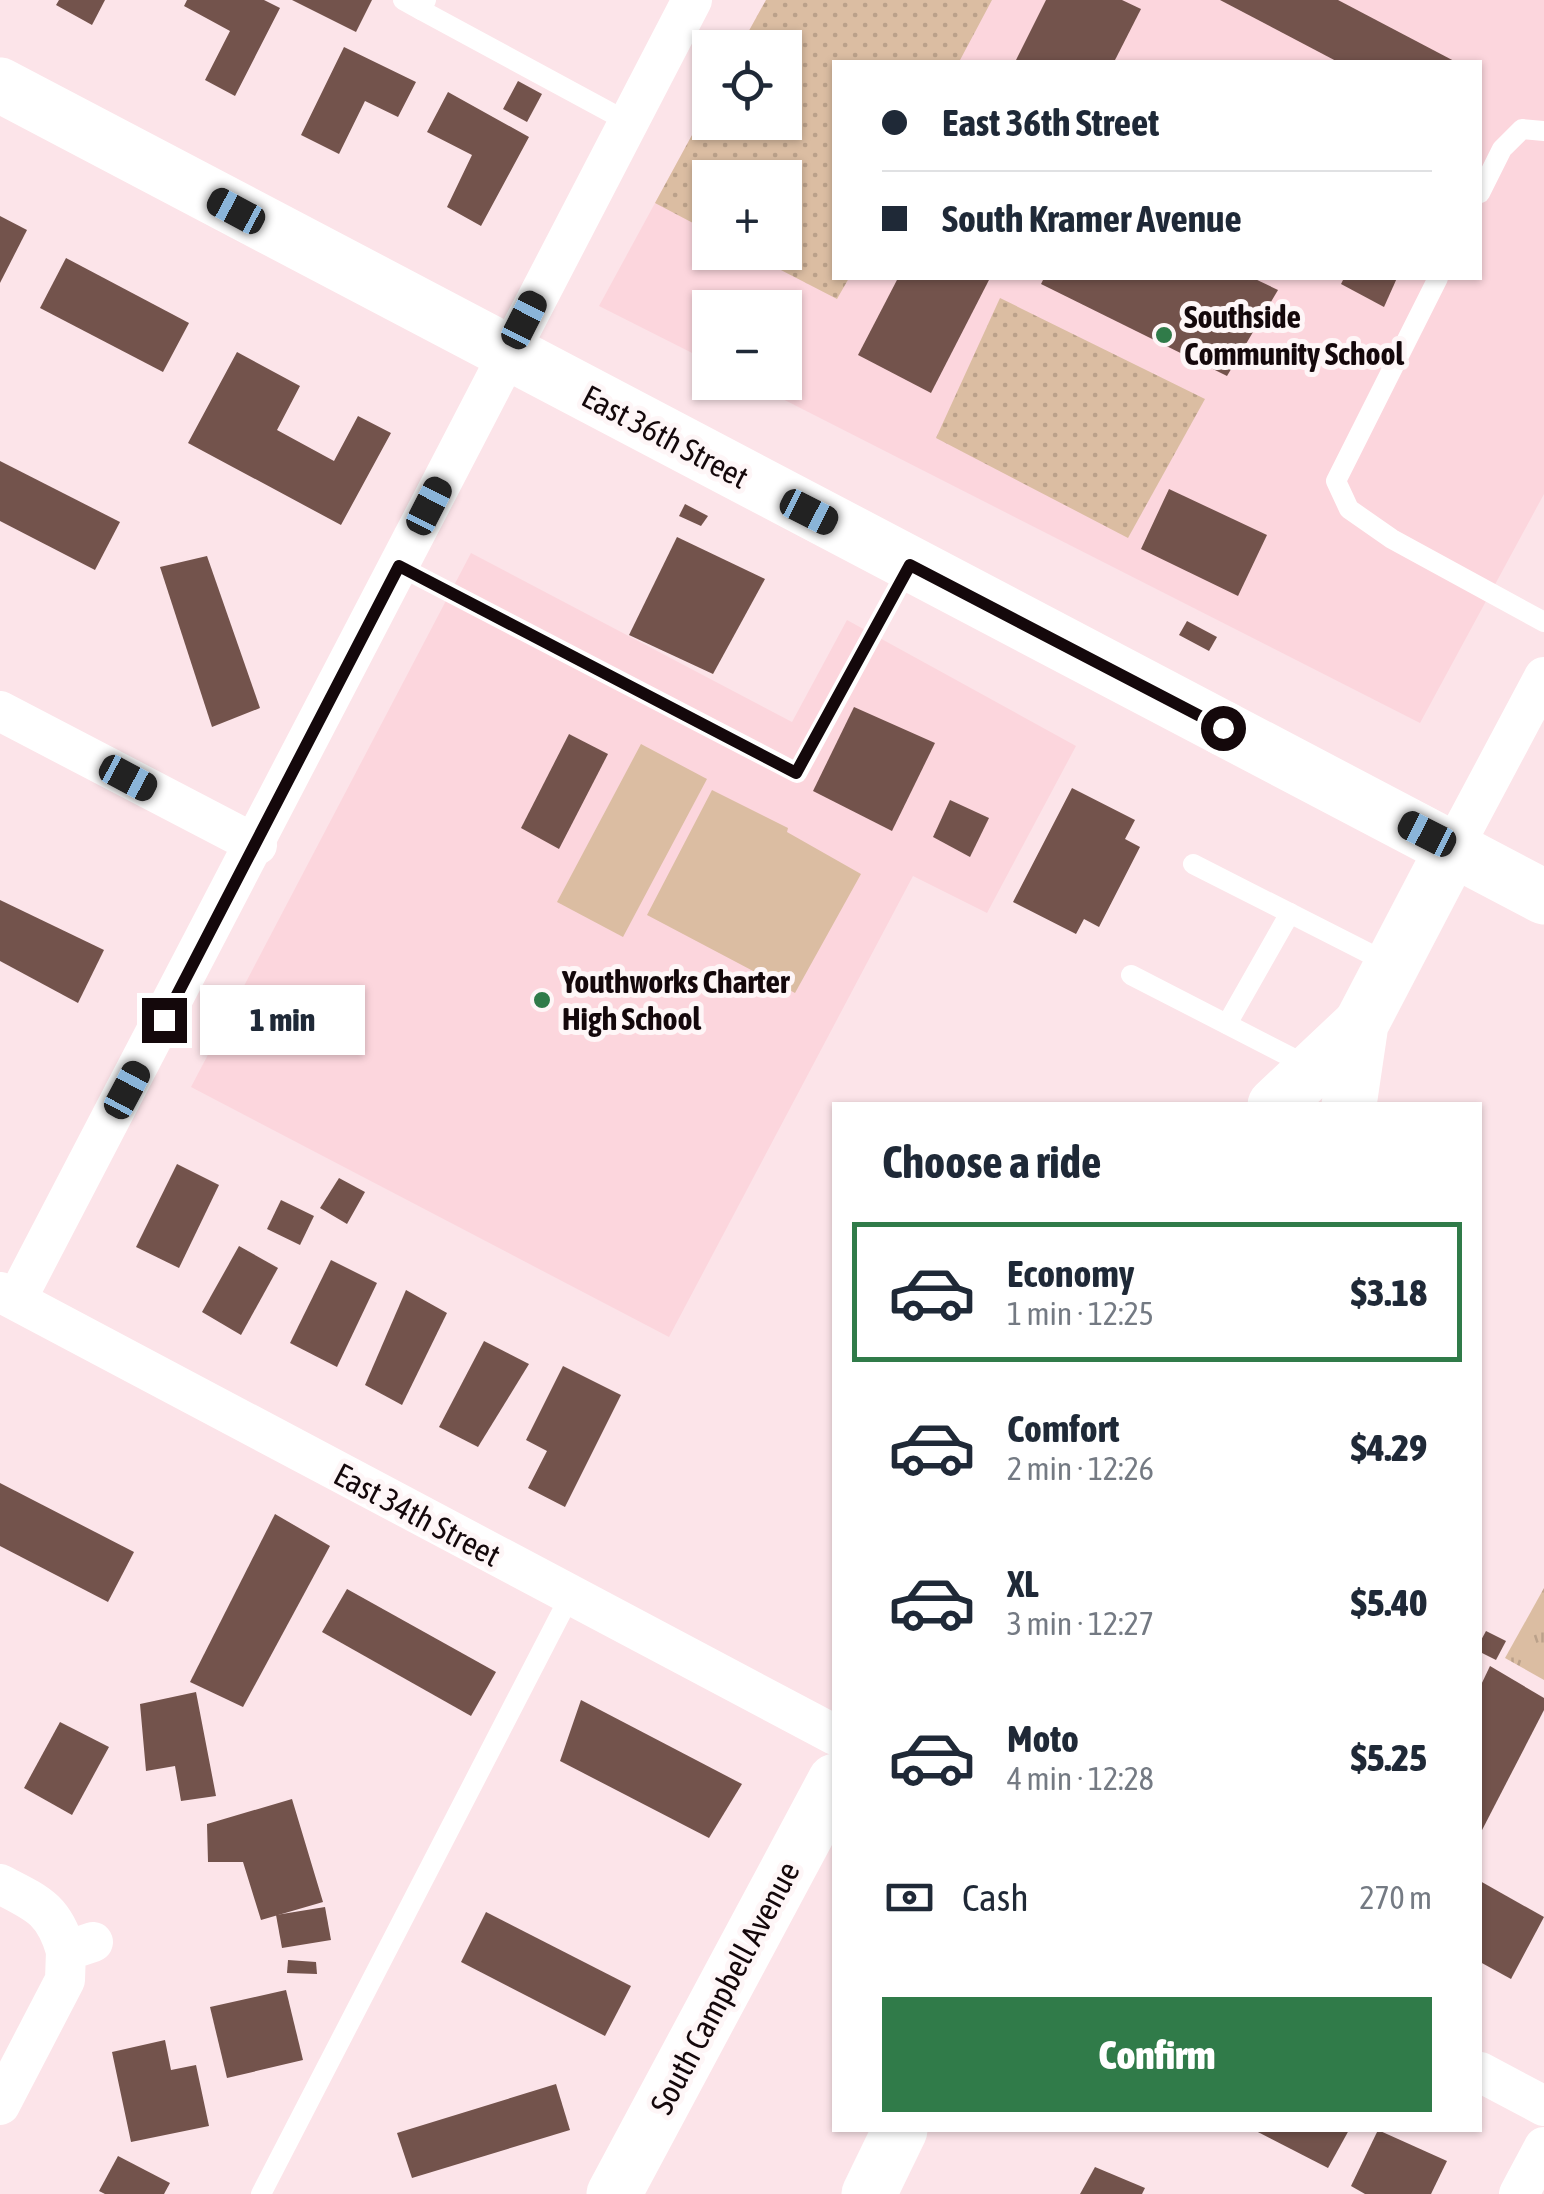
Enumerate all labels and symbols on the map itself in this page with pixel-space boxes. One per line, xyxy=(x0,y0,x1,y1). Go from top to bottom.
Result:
car xyxy=(202,184,270,238)
car xyxy=(497,286,551,354)
place label: Southside Community School xyxy=(1184,298,1405,372)
marker: Southside Community School xyxy=(1153,324,1175,346)
street label: East 36th Street xyxy=(576,377,755,496)
car xyxy=(402,472,456,540)
car xyxy=(775,485,843,539)
route start xyxy=(1201,706,1246,751)
car xyxy=(94,751,162,805)
car xyxy=(1393,807,1461,861)
place label: Youthworks Charter High School xyxy=(561,963,790,1037)
callout: 1 min xyxy=(199,985,364,1055)
marker: Youthworks Charter High School xyxy=(531,989,553,1011)
route end xyxy=(142,998,187,1043)
car xyxy=(100,1056,154,1124)
street label: East 34th Street xyxy=(328,1455,507,1574)
street label: South Campbell Avenue xyxy=(642,1855,807,2120)

